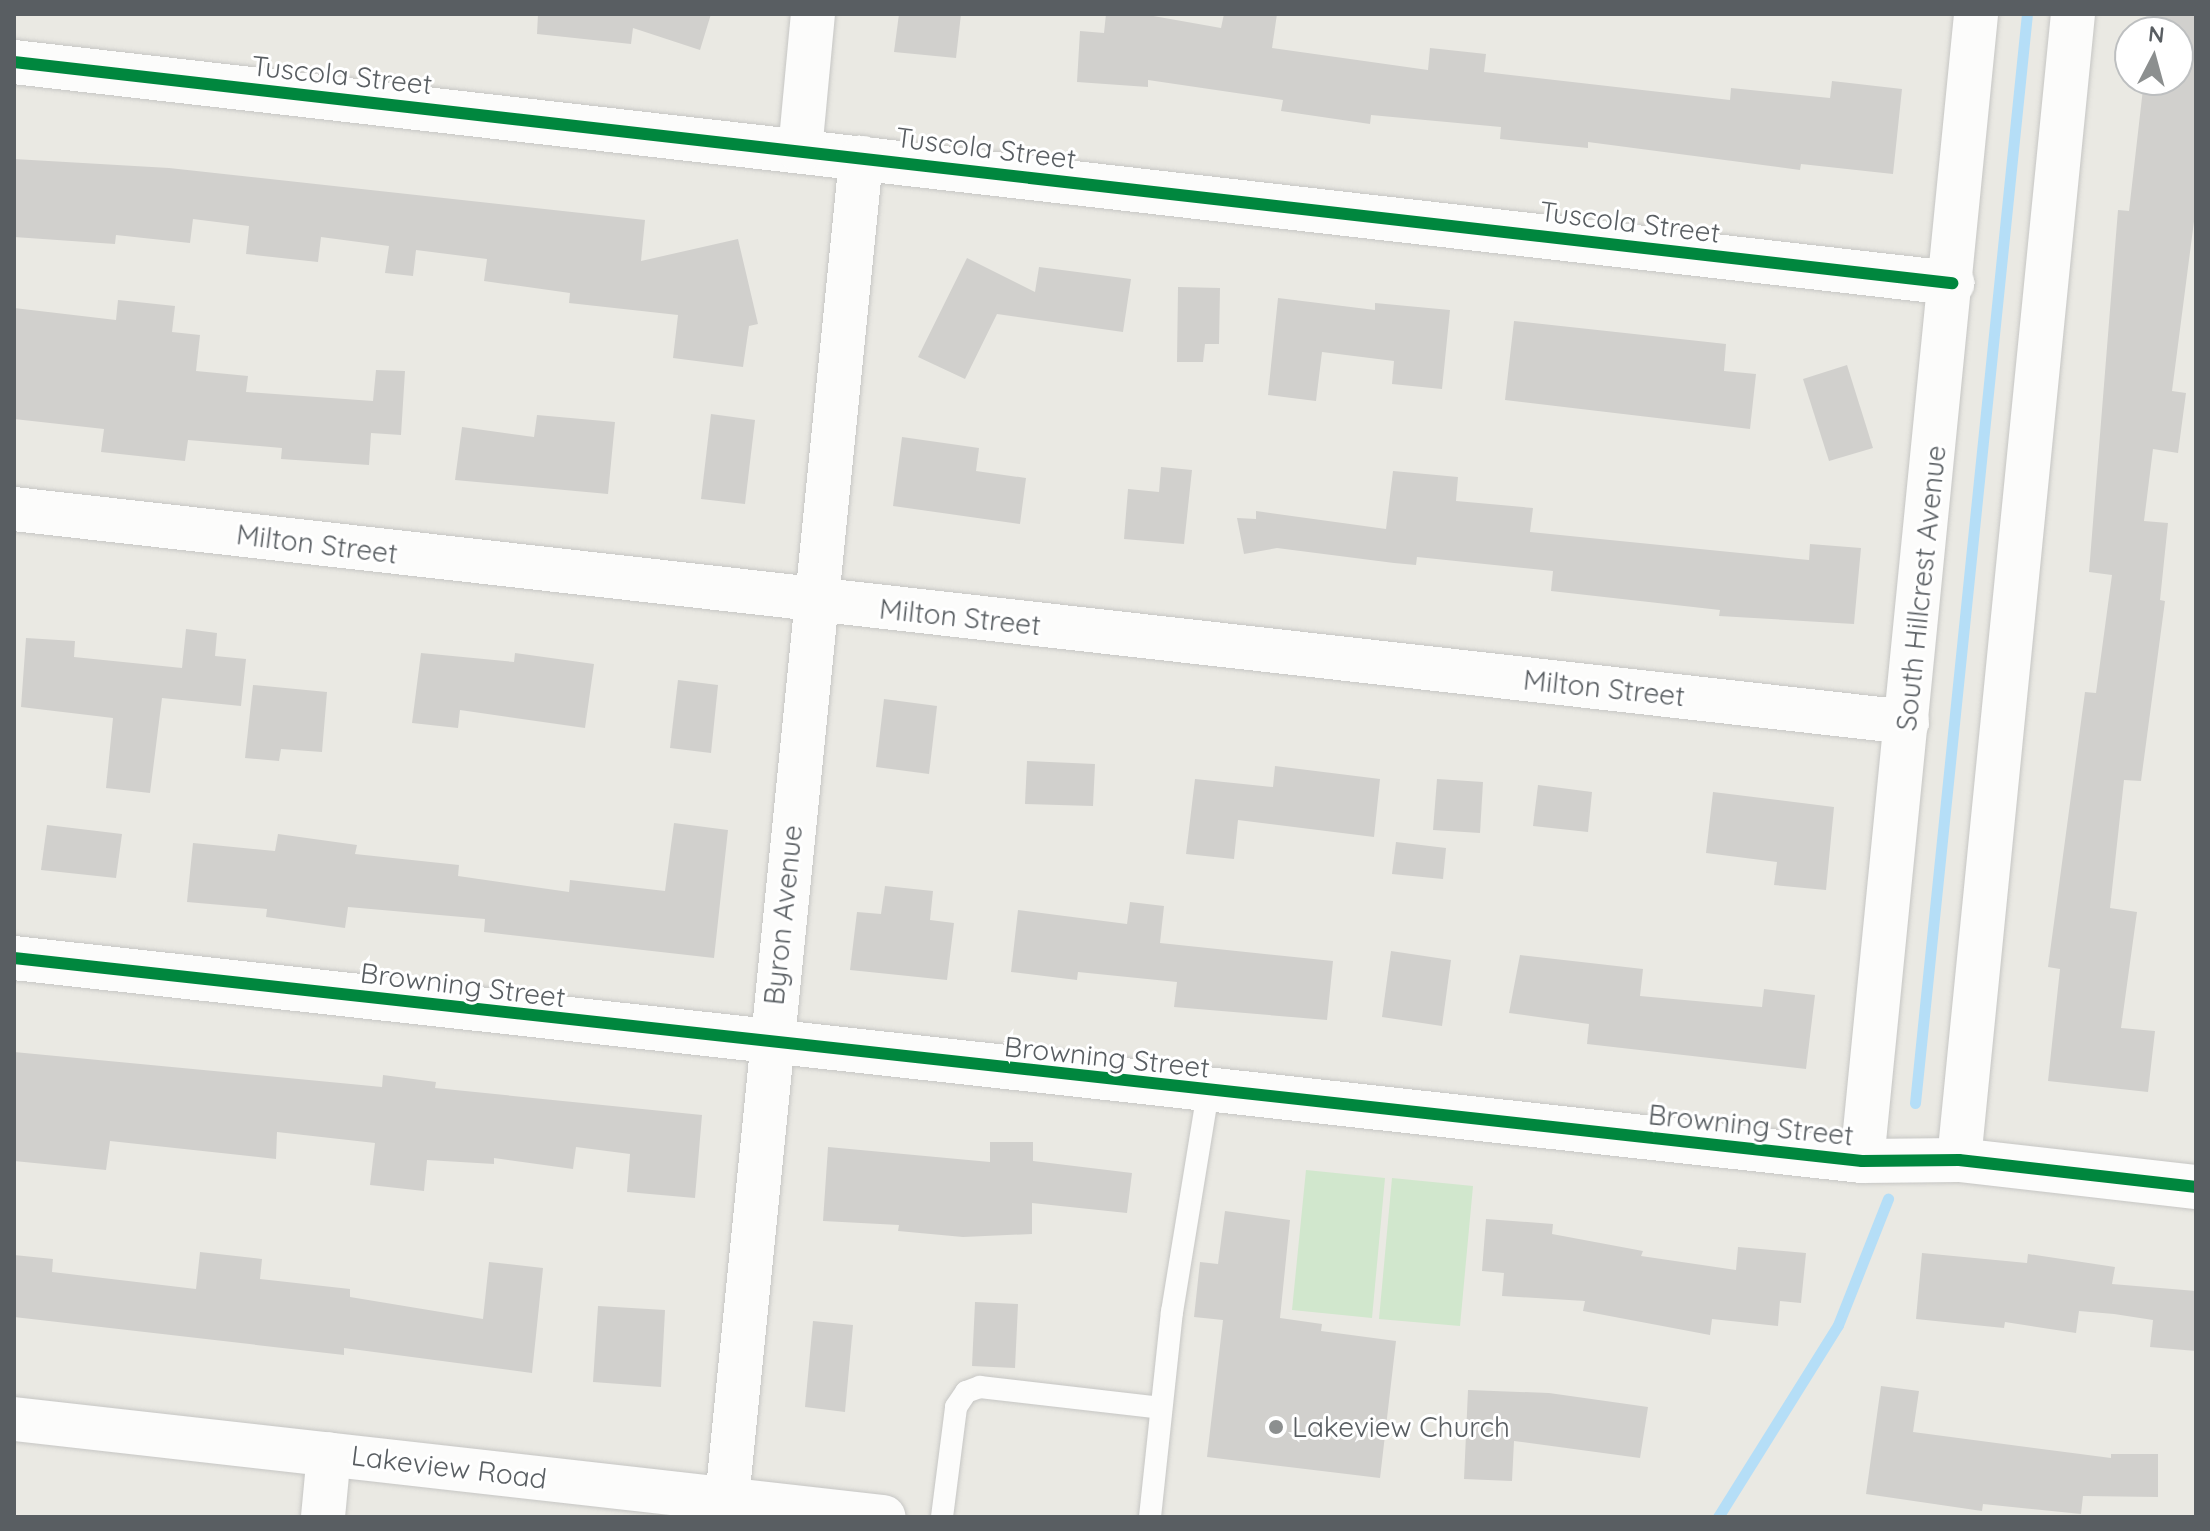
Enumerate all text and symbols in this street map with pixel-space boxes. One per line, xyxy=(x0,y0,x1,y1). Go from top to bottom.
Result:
north arrow xyxy=(2114,16,2194,96)
text: N xyxy=(2147,19,2166,49)
street label: Tuscola Street xyxy=(250,49,434,101)
street label: Tuscola Street xyxy=(894,120,1078,176)
street label: Tuscola Street xyxy=(1538,194,1722,250)
street label: South Hillcrest Avenue xyxy=(1889,444,1953,732)
street label: Milton Street xyxy=(234,517,400,571)
street label: Milton Street xyxy=(878,592,1042,642)
street label: Milton Street xyxy=(1522,663,1686,713)
street label: Byron Avenue xyxy=(757,823,809,1007)
street label: Browning Street xyxy=(359,956,567,1014)
street label: Browning Street xyxy=(1003,1030,1211,1084)
street label: Browning Street xyxy=(1647,1098,1855,1152)
place label: Lakeview Church xyxy=(1292,1410,1510,1444)
marker: Lakeview Church xyxy=(1267,1418,1285,1436)
street label: Lakeview Road xyxy=(349,1438,549,1496)

